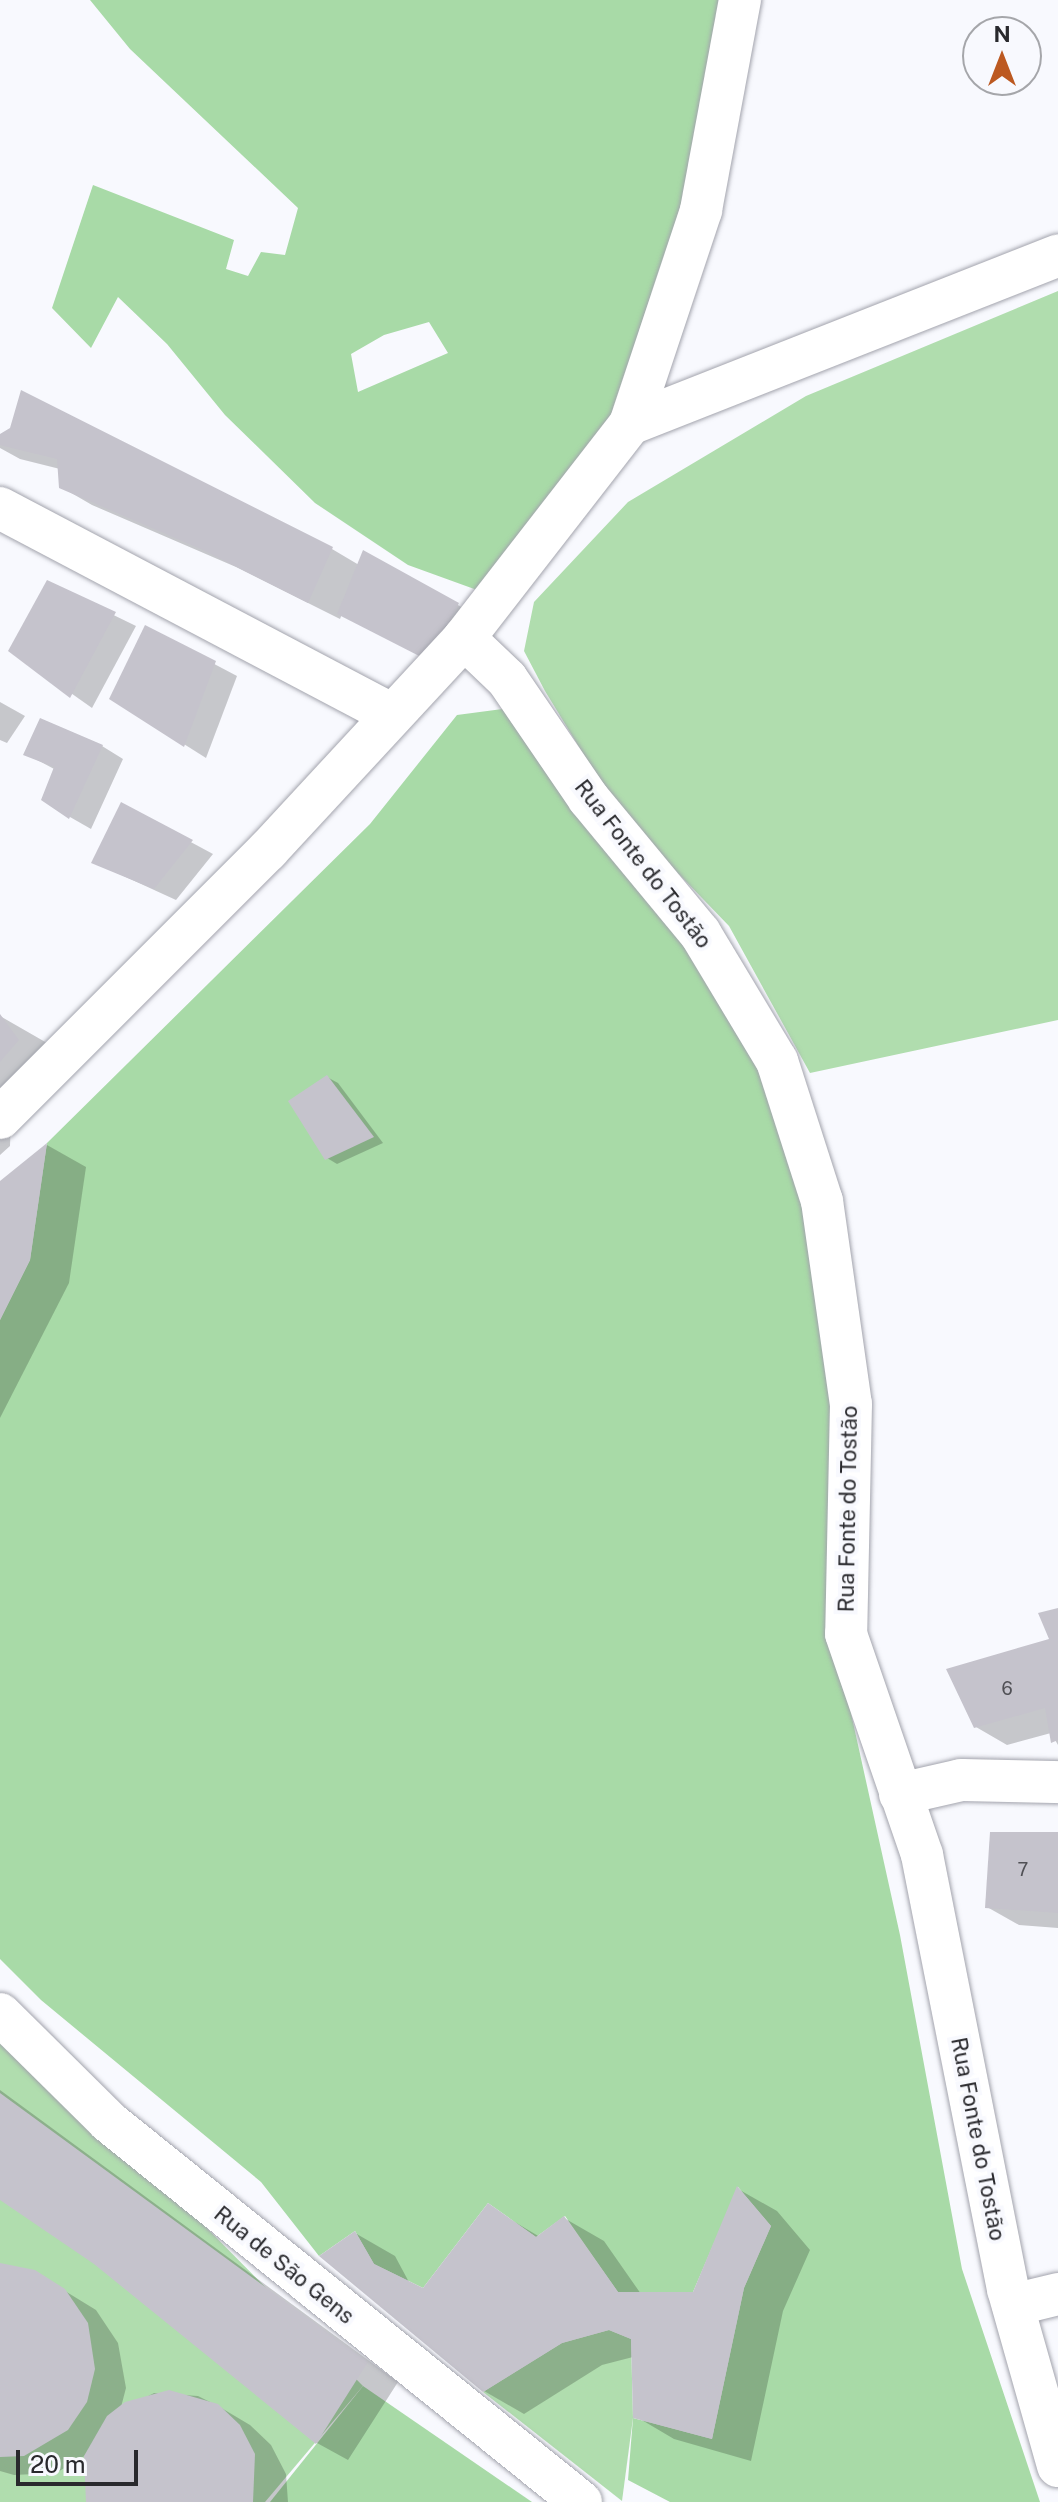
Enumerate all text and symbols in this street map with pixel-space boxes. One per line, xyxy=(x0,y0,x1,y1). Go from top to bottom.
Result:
north arrow xyxy=(962,16,1042,96)
text: N xyxy=(993,21,1011,47)
street label: Rua Fonte do Tostão xyxy=(569,774,717,954)
street label: Rua Fonte do Tostão xyxy=(833,1405,863,1613)
house number: 6 xyxy=(1001,1678,1013,1700)
house number: 7 xyxy=(1018,1859,1028,1881)
street label: Rua Fonte do Tostão xyxy=(945,2035,1011,2243)
street label: Rua de São Gens xyxy=(209,2200,359,2330)
scale bar xyxy=(20,2434,142,2484)
text: 20 m xyxy=(30,2450,86,2478)

